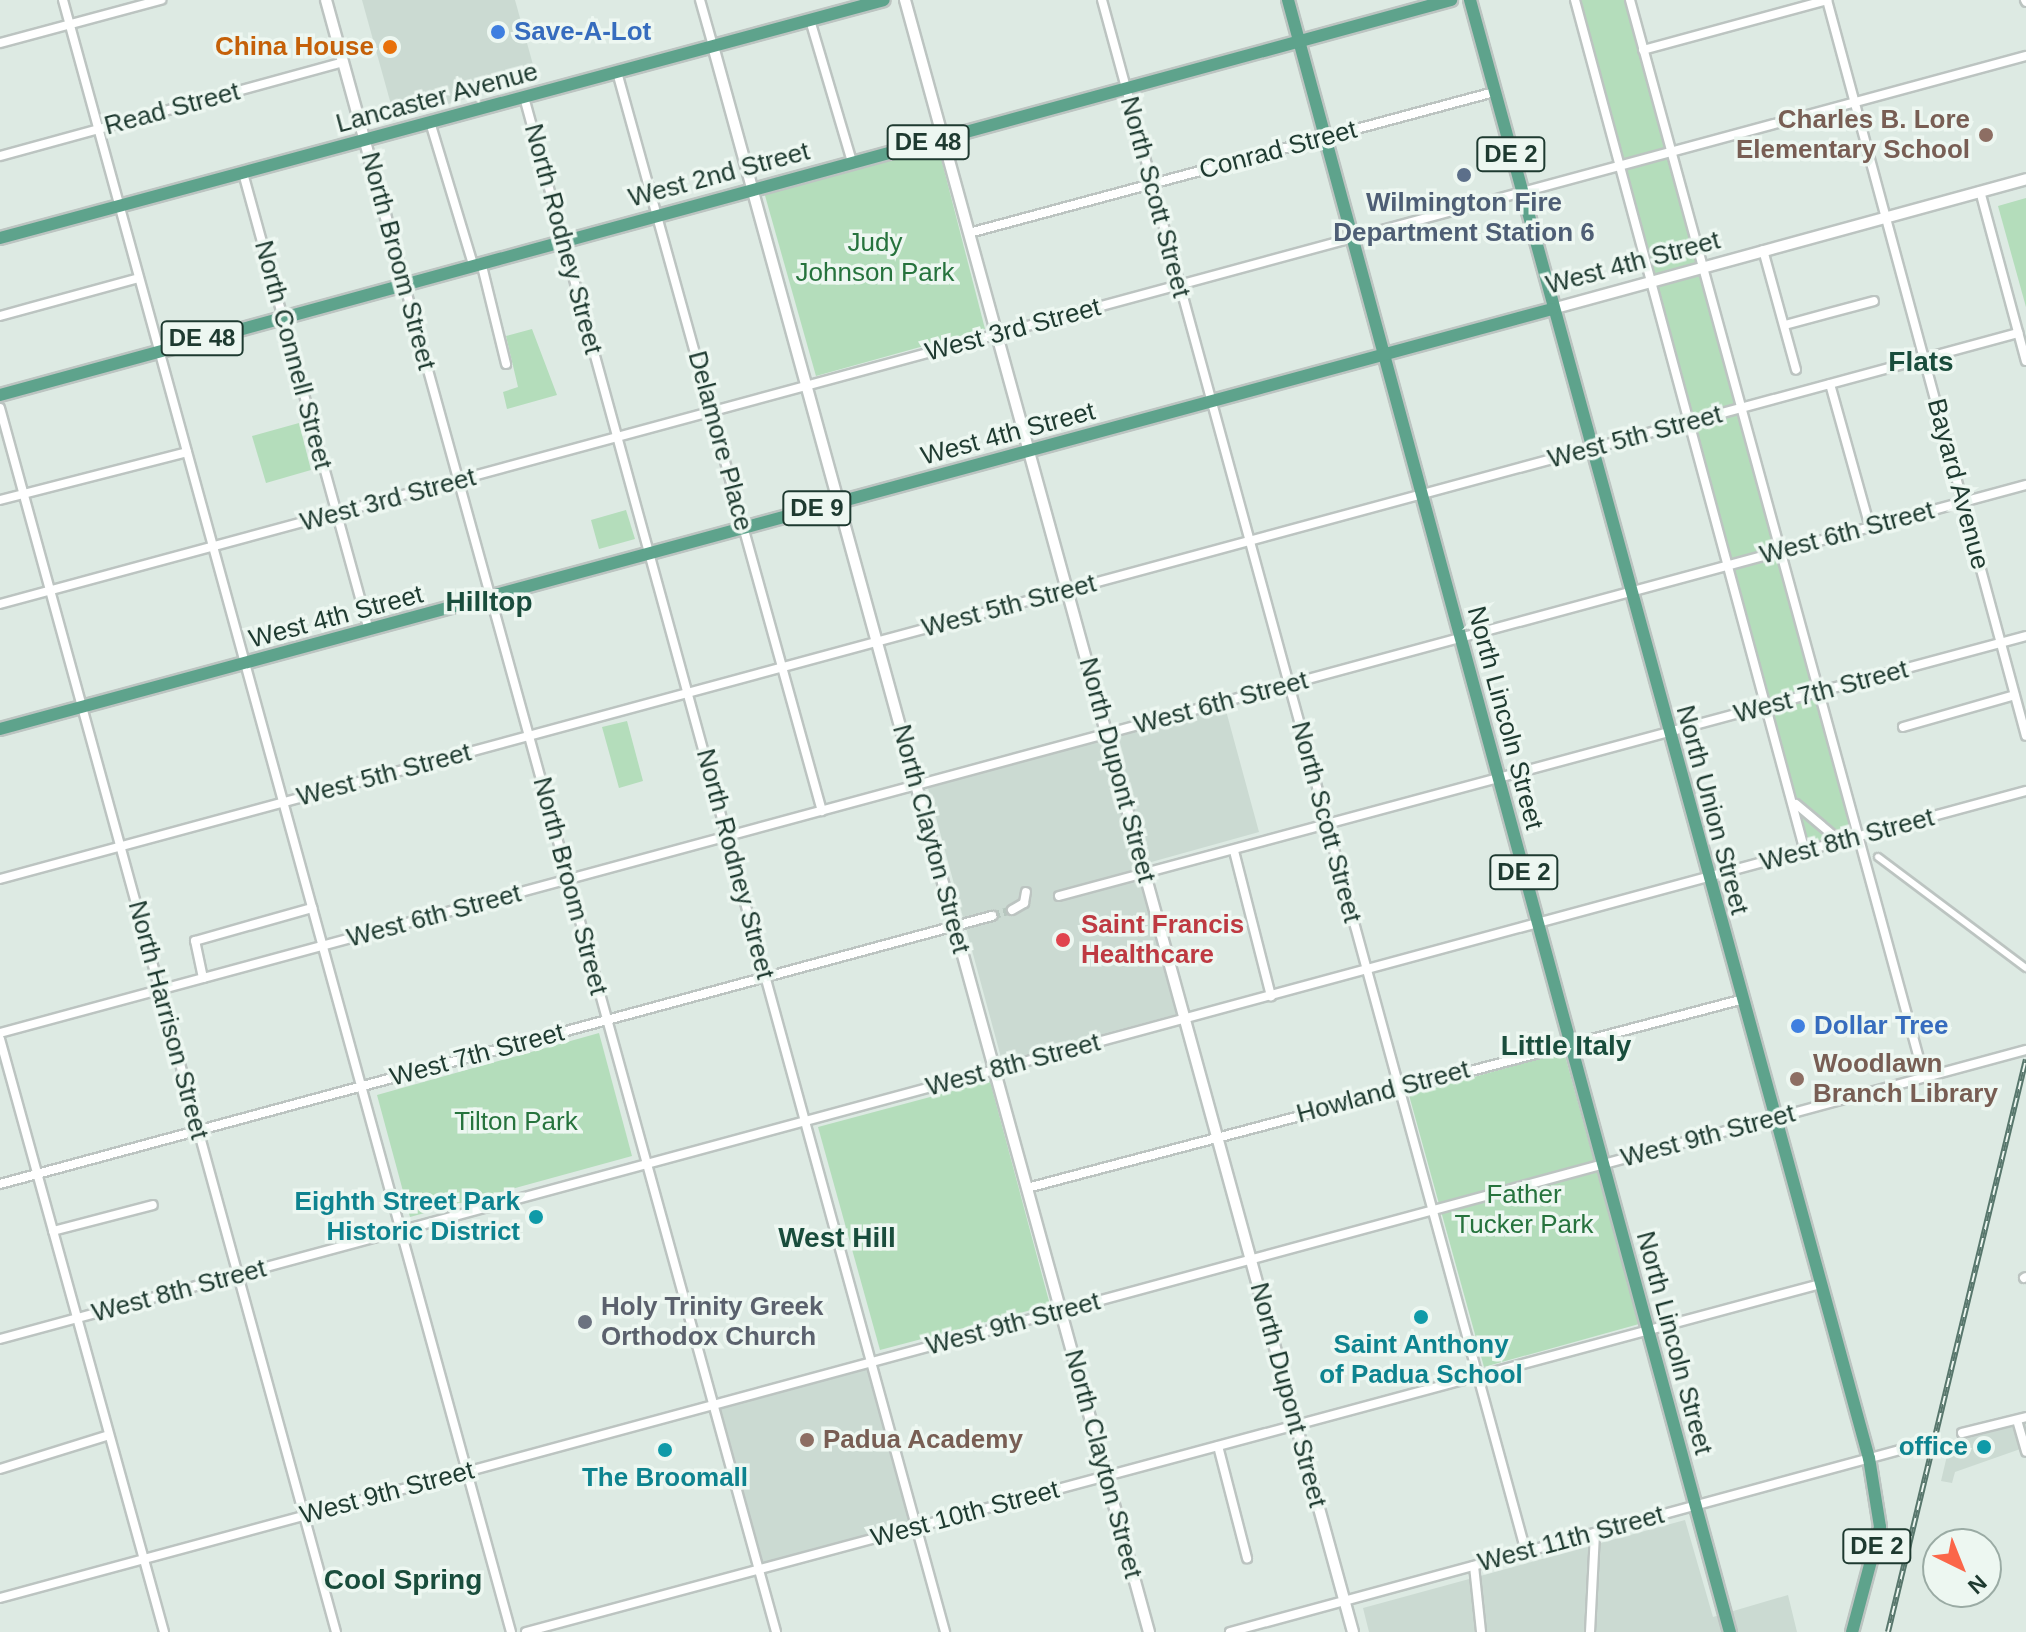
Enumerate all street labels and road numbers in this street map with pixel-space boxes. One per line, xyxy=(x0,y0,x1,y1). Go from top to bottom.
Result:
street label: Lancaster Avenue xyxy=(332,56,542,140)
street label: Read Street xyxy=(101,76,243,142)
street label: North Scott Street xyxy=(1113,93,1197,301)
street label: Conrad Street xyxy=(1196,114,1360,186)
street label: North Rodney Street xyxy=(517,120,609,358)
road number: DE 48 xyxy=(886,122,970,162)
road number: DE 2 xyxy=(1475,134,1547,174)
street label: West 2nd Street xyxy=(625,136,813,214)
street label: North Broom Street xyxy=(354,149,442,373)
street label: West 4th Street xyxy=(1543,225,1723,301)
street label: North Connell Street xyxy=(247,237,339,473)
street label: West 3rd Street xyxy=(922,292,1104,368)
road number: DE 48 xyxy=(160,318,244,358)
street label: Delamore Place xyxy=(681,348,759,534)
street label: Bayard Avenue xyxy=(1920,394,1996,574)
street label: West 4th Street xyxy=(918,396,1098,472)
street label: West 5th Street xyxy=(1545,399,1725,475)
street label: West 3rd Street xyxy=(297,462,479,538)
road number: DE 9 xyxy=(781,488,853,528)
street label: West 6th Street xyxy=(1757,495,1937,571)
street label: West 5th Street xyxy=(919,568,1099,644)
street label: West 4th Street xyxy=(246,579,426,655)
street label: North Lincoln Street xyxy=(1460,603,1550,833)
street label: North Dupont Street xyxy=(1072,654,1162,886)
street label: West 7th Street xyxy=(1731,654,1911,730)
street label: West 6th Street xyxy=(1131,665,1311,741)
street label: North Union Street xyxy=(1669,702,1755,918)
street label: North Scott Street xyxy=(1284,718,1368,926)
street label: North Clayton Street xyxy=(885,721,977,957)
street label: West 5th Street xyxy=(294,737,474,813)
street label: North Rodney Street xyxy=(689,745,781,983)
street label: North Broom Street xyxy=(526,774,614,998)
street label: West 8th Street xyxy=(1757,802,1937,878)
road number: DE 2 xyxy=(1488,852,1560,892)
street label: West 6th Street xyxy=(344,878,524,954)
street label: North Harrison Street xyxy=(121,897,215,1143)
street label: West 7th Street xyxy=(387,1017,567,1093)
street label: West 8th Street xyxy=(923,1027,1103,1103)
street label: Howland Street xyxy=(1293,1054,1473,1130)
street label: West 9th Street xyxy=(1618,1098,1798,1174)
street label: North Lincoln Street xyxy=(1629,1228,1719,1458)
street label: West 8th Street xyxy=(89,1253,269,1329)
street label: North Dupont Street xyxy=(1243,1279,1333,1511)
street label: West 9th Street xyxy=(923,1286,1103,1362)
street label: North Clayton Street xyxy=(1057,1346,1149,1582)
street label: West 9th Street xyxy=(297,1455,477,1531)
street label: West 10th Street xyxy=(868,1474,1062,1554)
street label: West 11th Street xyxy=(1475,1499,1667,1579)
road number: DE 2 xyxy=(1841,1526,1913,1566)

